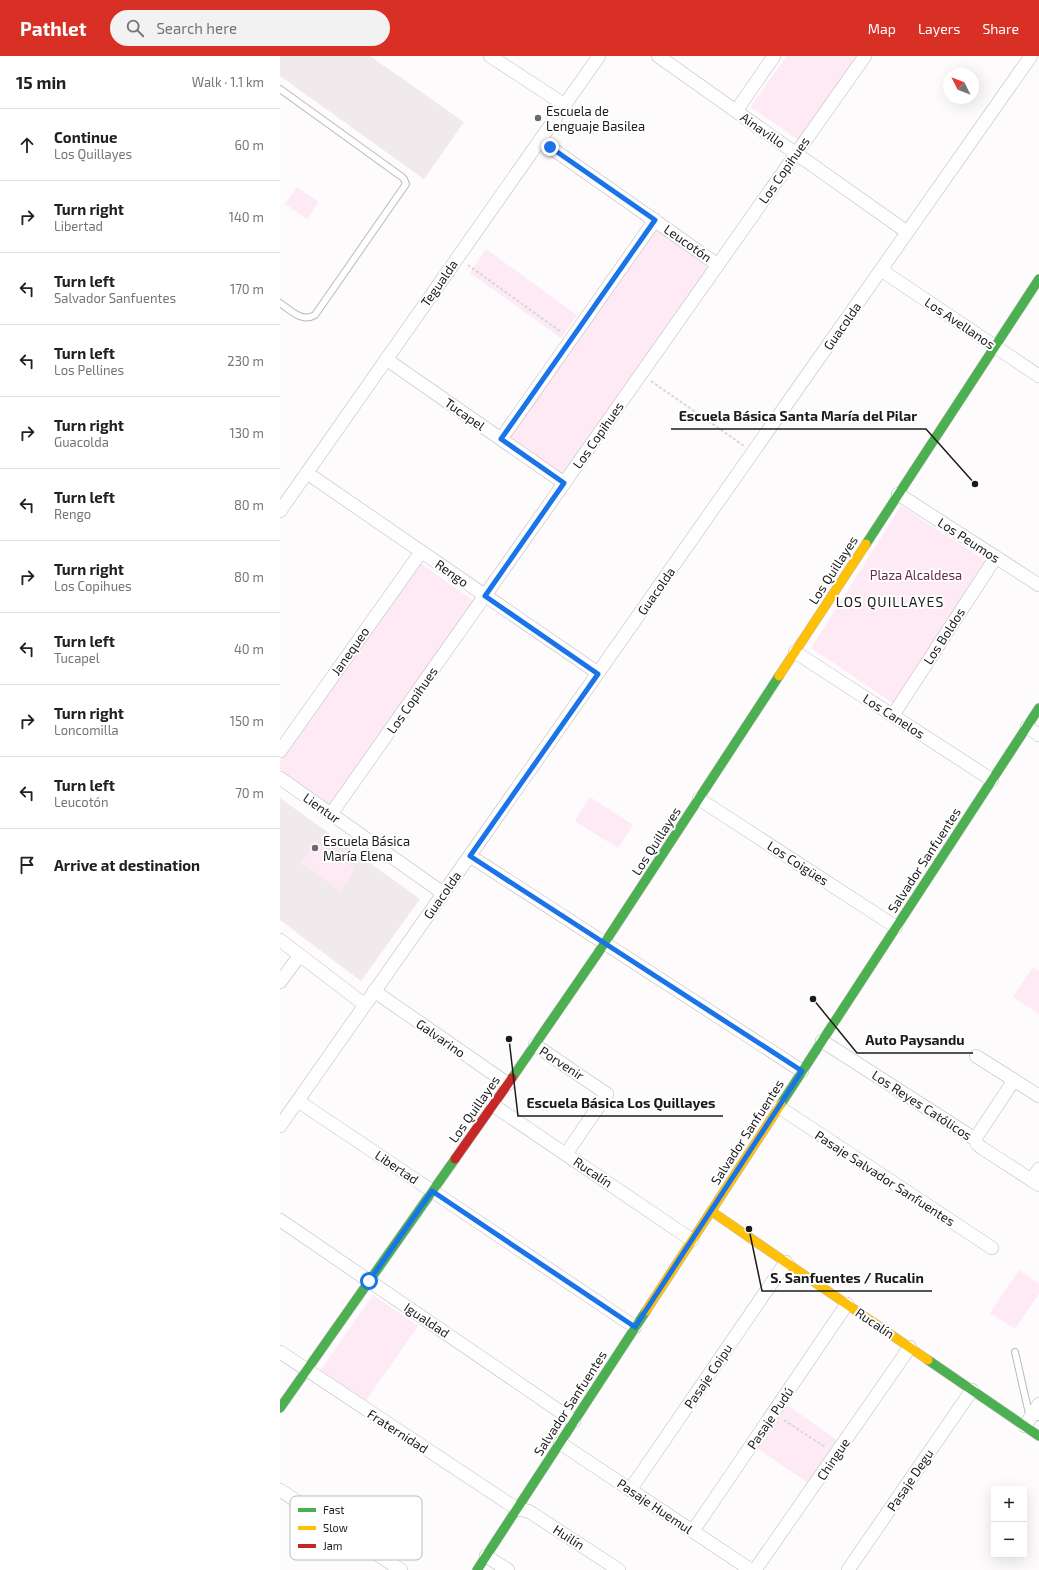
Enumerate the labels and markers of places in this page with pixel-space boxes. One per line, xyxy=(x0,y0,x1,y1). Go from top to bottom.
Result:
place label: Escuela de Lenguaje Basilea xyxy=(546,103,645,134)
marker: Escuela de Lenguaje Basilea xyxy=(533,113,543,123)
callout: Escuela Básica Santa María del Pilar xyxy=(671,403,926,429)
place label: Escuela Básica María Elena xyxy=(323,833,410,864)
marker: Escuela Básica María Elena xyxy=(310,843,320,853)
callout: Auto Paysandu xyxy=(857,1027,973,1053)
callout: Escuela Básica Los Quillayes xyxy=(518,1090,723,1116)
callout: S. Sanfuentes / Rucalin xyxy=(762,1265,932,1291)

